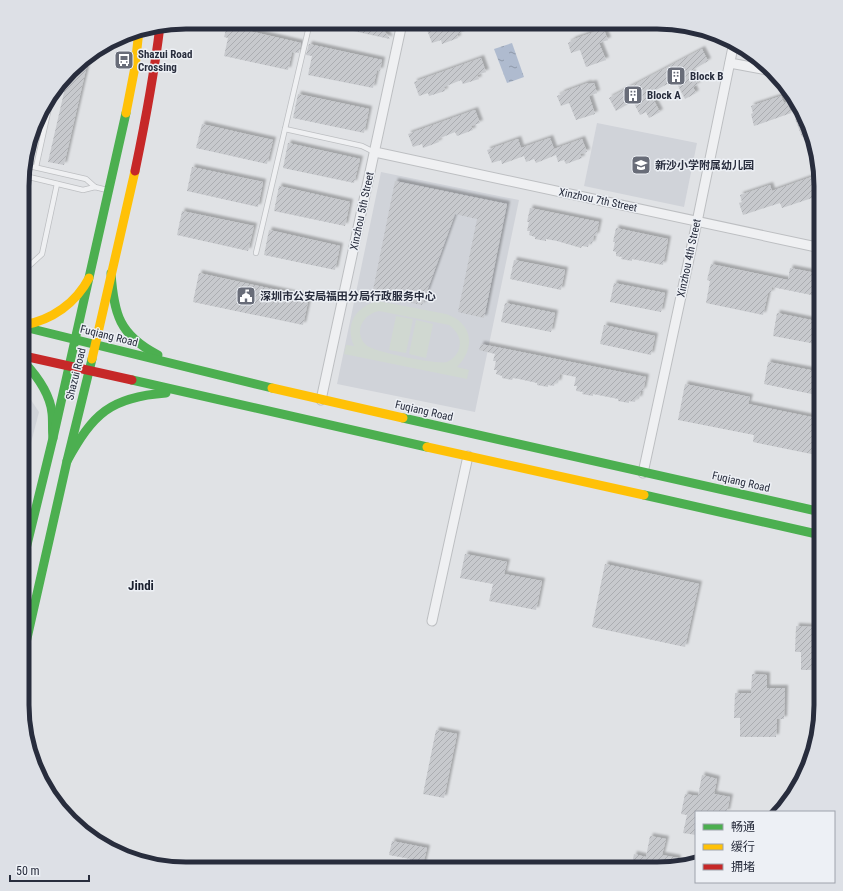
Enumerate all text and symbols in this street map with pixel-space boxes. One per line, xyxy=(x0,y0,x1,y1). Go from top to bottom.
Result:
place label: Shazui Road Crossing xyxy=(138,48,192,74)
bus stop icon: Shazui Road Crossing xyxy=(113,49,135,71)
building icon: Block B xyxy=(665,65,687,87)
place label: Block B xyxy=(690,70,723,83)
building icon: Block A xyxy=(622,84,644,106)
place label: Block A xyxy=(647,89,681,102)
school or university icon: 新沙小学附属幼儿园 xyxy=(630,154,652,176)
place label: 新沙小学附属幼儿园 xyxy=(655,159,754,172)
street label: Xinzhou 5th Street xyxy=(347,171,377,251)
street label: Xinzhou 7th Street xyxy=(558,185,638,215)
street label: Xinzhou 4th Street xyxy=(674,218,704,298)
public building icon: 深圳市公安局福田分局行政服务中心 xyxy=(235,285,257,307)
place label: 深圳市公安局福田分局行政服务中心 xyxy=(260,290,436,303)
street label: Fuqiang Road xyxy=(79,323,139,349)
street label: Shazui Road xyxy=(63,346,89,402)
street label: Fuqiang Road xyxy=(394,398,454,424)
street label: Fuqiang Road xyxy=(711,469,771,495)
district label: Jindi xyxy=(128,578,154,593)
legend xyxy=(695,811,835,883)
text: 畅通 xyxy=(731,820,755,834)
text: 缓行 xyxy=(731,840,755,854)
scale bar xyxy=(10,857,89,883)
text: 拥堵 xyxy=(731,860,755,874)
text: 50 m xyxy=(16,864,40,878)

